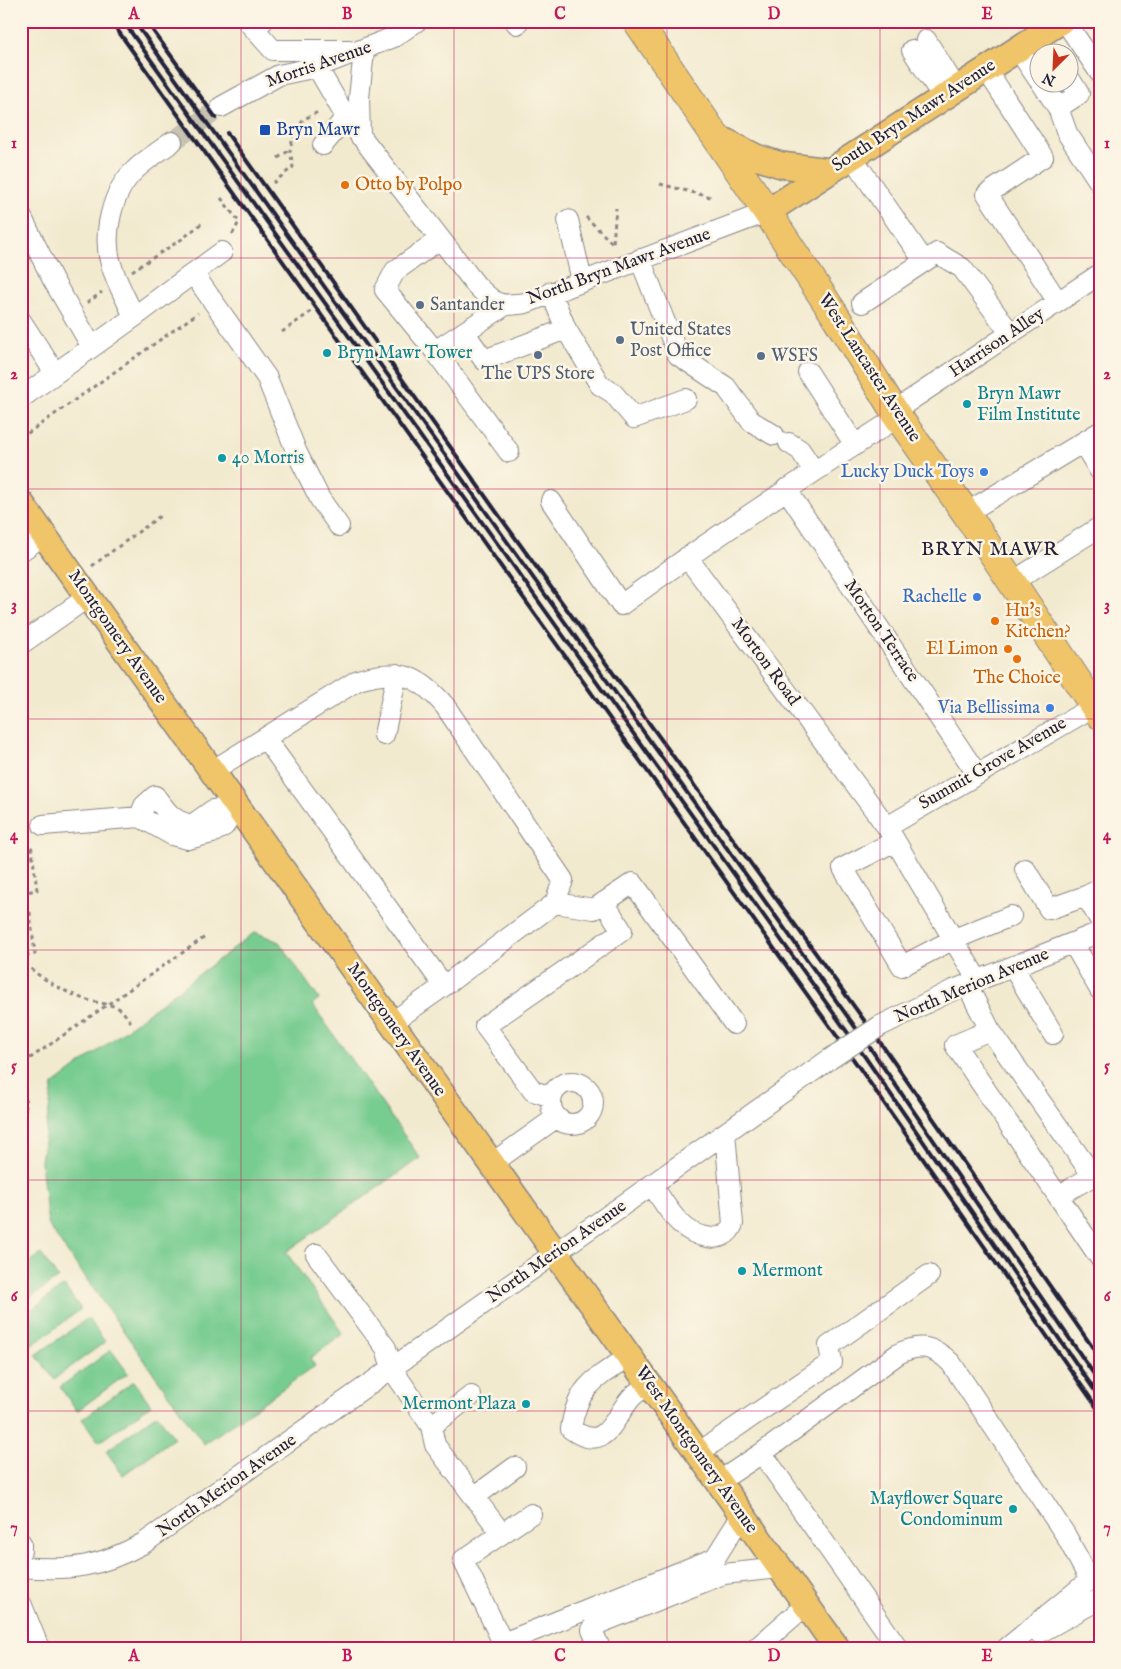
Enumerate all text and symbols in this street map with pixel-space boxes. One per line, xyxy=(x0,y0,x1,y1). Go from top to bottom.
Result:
text: A xyxy=(128,5,141,25)
text: B xyxy=(342,5,353,25)
text: C xyxy=(554,5,566,25)
text: D xyxy=(768,5,781,25)
text: E xyxy=(981,5,993,25)
street label: Morris Avenue xyxy=(263,36,375,94)
north arrow xyxy=(1028,42,1078,92)
street label: South Bryn Mawr Avenue xyxy=(828,54,1000,178)
text: N xyxy=(1040,68,1059,90)
place label: Bryn Mawr xyxy=(276,119,360,142)
marker: Bryn Mawr xyxy=(258,123,272,137)
text: 1 xyxy=(11,134,17,154)
text: 1 xyxy=(1104,134,1110,154)
place label: Otto by Polpo xyxy=(355,174,462,197)
marker: Otto by Polpo xyxy=(339,179,351,191)
street label: North Bryn Mawr Avenue xyxy=(524,223,714,311)
street label: West Lancaster Avenue xyxy=(812,289,926,447)
place label: Santander xyxy=(430,294,505,317)
marker: Santander xyxy=(414,299,426,311)
street label: Harrison Alley xyxy=(945,303,1049,383)
place label: United States Post Office xyxy=(630,319,731,363)
marker: United States Post Office xyxy=(614,334,626,346)
place label: Bryn Mawr Tower xyxy=(337,342,473,365)
place label: WSFS xyxy=(771,345,818,368)
marker: Bryn Mawr Tower xyxy=(321,347,333,359)
marker: The UPS Store xyxy=(532,349,544,361)
marker: WSFS xyxy=(755,350,767,362)
place label: The UPS Store xyxy=(481,363,595,386)
text: 2 xyxy=(10,365,18,385)
text: 2 xyxy=(1103,365,1111,385)
place label: Bryn Mawr Film Institute xyxy=(977,383,1081,427)
marker: Bryn Mawr Film Institute xyxy=(961,398,973,410)
place label: 40 Morris xyxy=(232,447,304,470)
marker: 40 Morris xyxy=(216,452,228,464)
place label: Lucky Duck Toys xyxy=(840,461,974,484)
marker: Lucky Duck Toys xyxy=(978,466,990,478)
district label: BRYN MAWR xyxy=(921,537,1059,562)
street label: Montgomery Avenue xyxy=(62,566,172,708)
street label: Morton Terrace xyxy=(838,575,924,687)
place label: Rachelle xyxy=(902,586,967,609)
marker: Rachelle xyxy=(971,591,983,603)
text: 3 xyxy=(11,596,17,616)
text: 3 xyxy=(1104,596,1110,616)
place label: Hu's Kitchen? xyxy=(1005,600,1071,644)
street label: Morton Road xyxy=(725,614,805,711)
marker: Hu's Kitchen? xyxy=(989,615,1001,627)
place label: El Limon xyxy=(926,638,998,661)
marker: El Limon xyxy=(1002,643,1014,655)
marker: The Choice xyxy=(1011,653,1023,665)
place label: The Choice xyxy=(973,667,1061,690)
place label: Via Bellissima xyxy=(937,697,1040,720)
marker: Via Bellissima xyxy=(1044,702,1056,714)
street label: Summit Grove Avenue xyxy=(915,712,1071,816)
text: 4 xyxy=(10,826,19,846)
text: 4 xyxy=(1103,826,1112,846)
street label: North Merion Avenue xyxy=(891,943,1053,1029)
street label: Montgomery Avenue xyxy=(341,959,451,1101)
text: 5 xyxy=(11,1057,17,1077)
text: 5 xyxy=(1104,1057,1110,1077)
street label: North Merion Avenue xyxy=(483,1195,631,1309)
place label: Mermont xyxy=(752,1260,823,1283)
marker: Mermont xyxy=(736,1265,748,1277)
text: 6 xyxy=(11,1287,19,1307)
text: 6 xyxy=(1104,1287,1112,1307)
street label: West Montgomery Avenue xyxy=(630,1362,762,1538)
place label: Mermont Plaza xyxy=(402,1393,516,1416)
marker: Mermont Plaza xyxy=(520,1398,532,1410)
street label: North Merion Avenue xyxy=(153,1429,301,1543)
place label: Mayflower Square Condominum xyxy=(870,1488,1003,1532)
marker: Mayflower Square Condominum xyxy=(1007,1503,1019,1515)
text: 7 xyxy=(10,1518,18,1538)
text: 7 xyxy=(1103,1518,1111,1538)
text: A xyxy=(128,1647,141,1667)
text: B xyxy=(342,1647,353,1667)
text: C xyxy=(554,1647,566,1667)
text: D xyxy=(768,1647,781,1667)
text: E xyxy=(981,1647,993,1667)

